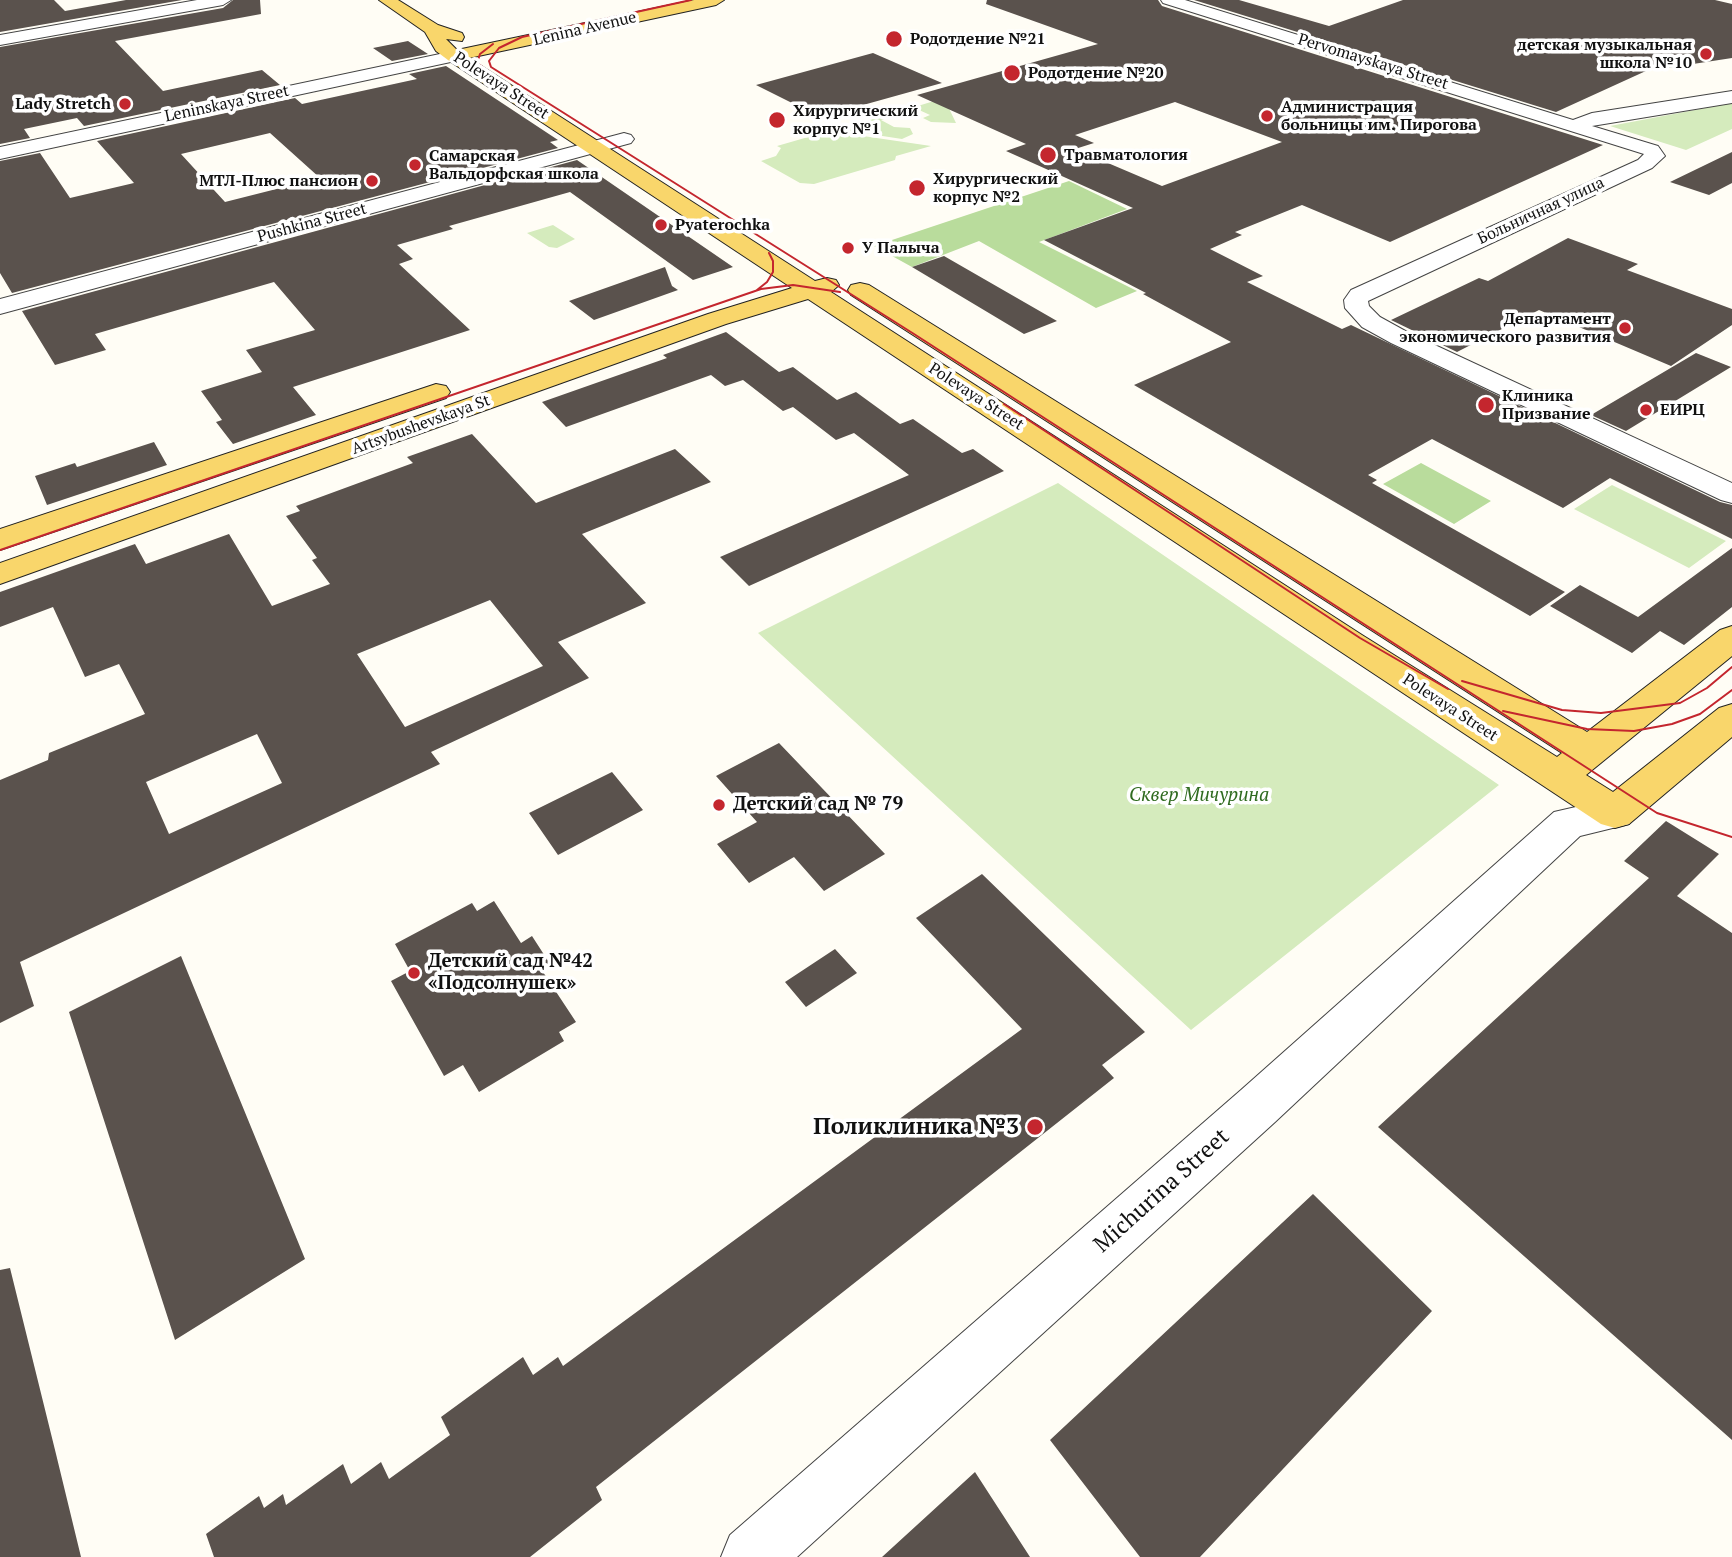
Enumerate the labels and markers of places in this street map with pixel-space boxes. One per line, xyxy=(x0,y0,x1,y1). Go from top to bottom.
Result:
marker: Родотдение №21 xyxy=(884,29,904,49)
place label: Родотдение №21 xyxy=(910,29,1045,49)
place label: детская музыкальная школа №10 xyxy=(1517,35,1692,73)
marker: детская музыкальная школа №10 xyxy=(1698,46,1714,62)
marker: Родотдение №20 xyxy=(1002,63,1022,83)
place label: Родотдение №20 xyxy=(1028,63,1163,83)
place label: Lady Stretch xyxy=(15,94,111,114)
marker: Lady Stretch xyxy=(117,96,133,112)
place label: Администрация больницы им. Пирогова xyxy=(1281,97,1477,135)
place label: Хирургический корпус №1 xyxy=(793,101,918,139)
marker: Администрация больницы им. Пирогова xyxy=(1259,108,1275,124)
marker: Хирургический корпус №1 xyxy=(767,110,787,130)
marker: Травматология xyxy=(1038,145,1058,165)
place label: Травматология xyxy=(1064,145,1188,165)
place label: Самарская Вальдорфская школа xyxy=(429,146,599,184)
marker: Самарская Вальдорфская школа xyxy=(407,157,423,173)
place label: Хирургический корпус №2 xyxy=(933,169,1058,207)
place label: МТЛ-Плюс пансион xyxy=(199,171,358,191)
marker: МТЛ-Плюс пансион xyxy=(364,173,380,189)
marker: Хирургический корпус №2 xyxy=(907,178,927,198)
place label: Pyaterochka xyxy=(675,215,770,235)
marker: Pyaterochka xyxy=(653,217,669,233)
place label: У Палыча xyxy=(862,238,940,258)
marker: У Палыча xyxy=(840,240,856,256)
place label: Департамент экономического развития xyxy=(1399,309,1611,347)
marker: Департамент экономического развития xyxy=(1617,320,1633,336)
place label: Клиника Призвание xyxy=(1502,386,1591,424)
marker: Клиника Призвание xyxy=(1476,395,1496,415)
place label: ЕИРЦ xyxy=(1660,400,1705,420)
marker: ЕИРЦ xyxy=(1638,402,1654,418)
place label: Детский сад № 79 xyxy=(733,794,903,816)
marker: Детский сад № 79 xyxy=(711,797,727,813)
place label: Детский сад №42 «Подсолнушек» xyxy=(428,951,593,995)
marker: Детский сад №42 «Подсолнушек» xyxy=(406,965,422,981)
place label: Поликлиника №3 xyxy=(813,1113,1019,1141)
marker: Поликлиника №3 xyxy=(1025,1117,1045,1137)

